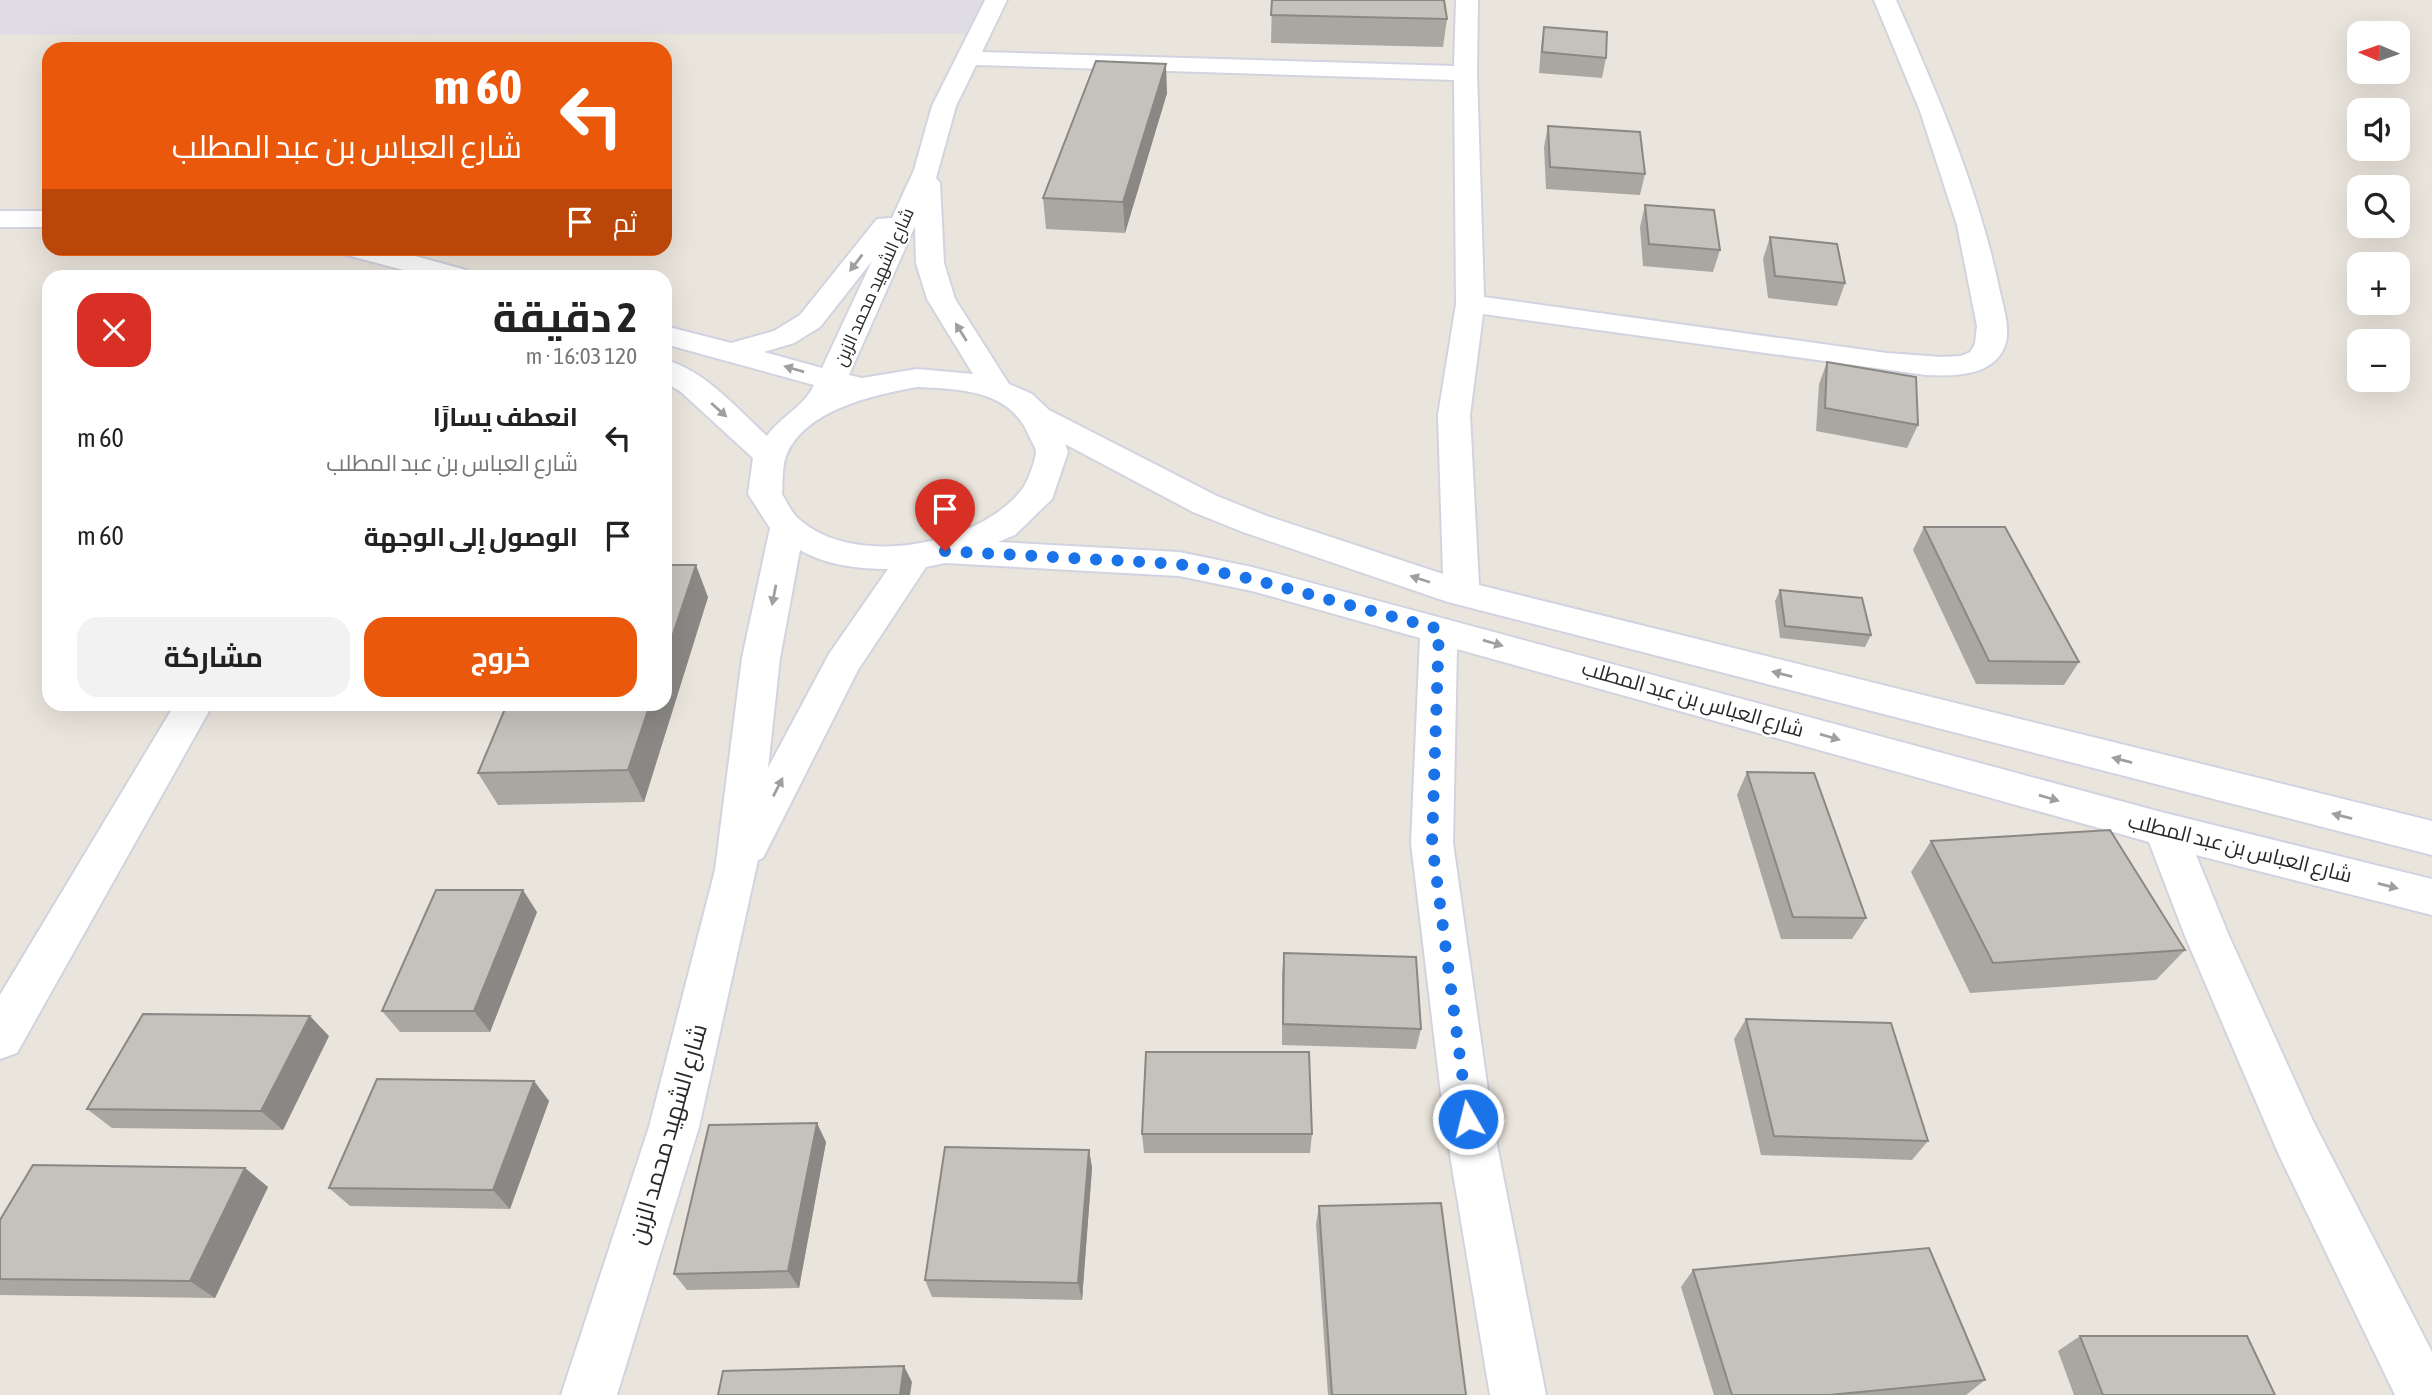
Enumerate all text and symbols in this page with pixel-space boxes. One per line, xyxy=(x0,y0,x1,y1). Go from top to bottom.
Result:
north arrow xyxy=(2347,21,2410,84)
map controls xyxy=(2347,21,2410,392)
text: 60 m xyxy=(434,58,522,114)
icon: left xyxy=(546,70,637,161)
button: sound xyxy=(2347,98,2410,161)
text: شارع العباس بن عبد المطلب xyxy=(172,128,522,165)
button: search xyxy=(2347,175,2410,238)
icon: arrive xyxy=(561,203,599,241)
street label: شارع الشهيد محمد الزبن xyxy=(829,204,920,370)
text: ثم xyxy=(613,208,637,238)
button: + xyxy=(2347,252,2410,315)
one-way arrow xyxy=(849,254,864,272)
button: close xyxy=(77,293,151,367)
text: 2 دقيقة xyxy=(493,293,637,341)
one-way arrow xyxy=(955,323,968,342)
button: − xyxy=(2347,329,2410,392)
text: 120 m · 16:03 xyxy=(526,343,637,369)
one-way arrow xyxy=(783,363,805,374)
text: انعطف يسارًا xyxy=(433,402,578,432)
one-way arrow xyxy=(710,402,727,418)
icon: left xyxy=(599,419,637,457)
text: 60 m xyxy=(77,423,124,453)
text: شارع العباس بن عبد المطلب xyxy=(326,450,578,476)
pin xyxy=(915,479,975,551)
icon: arrive xyxy=(926,490,964,528)
icon: arrive xyxy=(599,517,637,555)
text: 60 m xyxy=(77,521,124,551)
text: الوصول إلى الوجهة xyxy=(364,522,578,552)
one-way arrow xyxy=(1409,573,1430,584)
one-way arrow xyxy=(768,584,779,606)
button: مشاركة xyxy=(77,617,350,697)
button: خروج xyxy=(364,617,637,697)
one-way arrow xyxy=(1483,639,1504,649)
street label: شارع العباس بن عبد المطلب xyxy=(1579,655,1807,744)
one-way arrow xyxy=(1771,668,1793,679)
one-way arrow xyxy=(1819,732,1841,743)
one-way arrow xyxy=(2110,754,2132,765)
one-way arrow xyxy=(773,777,784,797)
one-way arrow xyxy=(2039,793,2061,804)
street label: شارع العباس بن عبد المطلب xyxy=(2125,808,2355,889)
one-way arrow xyxy=(2331,810,2353,821)
one-way arrow xyxy=(2377,881,2399,892)
street label: شارع الشهيد محمد الزبن xyxy=(623,1020,715,1248)
position arrow xyxy=(1431,1082,1505,1156)

